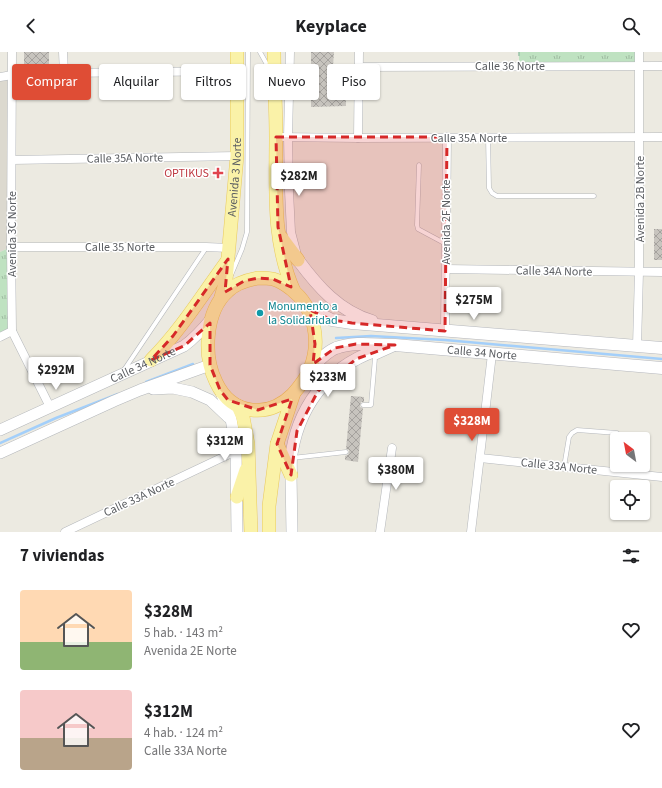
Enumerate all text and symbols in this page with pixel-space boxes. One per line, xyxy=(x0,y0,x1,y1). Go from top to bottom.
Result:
text: Keyplace xyxy=(295,14,367,39)
icon: back xyxy=(20,15,42,37)
icon: search xyxy=(620,15,642,37)
street label: Calle 36 Norte xyxy=(475,58,545,75)
chip: Comprar xyxy=(12,64,91,100)
chip: Alquilar xyxy=(99,64,173,100)
chip: Filtros xyxy=(181,64,246,100)
chip: Nuevo xyxy=(254,64,319,100)
chip: Piso xyxy=(327,64,380,100)
street label: Calle 35A Norte xyxy=(431,130,507,147)
street label: Avenida 3 Norte xyxy=(224,138,246,217)
street label: Calle 35A Norte xyxy=(87,149,163,168)
street label: Avenida 2B Norte xyxy=(632,156,649,242)
pin: $282M xyxy=(271,163,327,197)
place label: OPTIKUS xyxy=(164,165,209,182)
marker: OPTIKUS xyxy=(212,167,224,179)
text: $282M xyxy=(280,167,318,185)
street label: Avenida 2F Norte xyxy=(438,179,455,265)
street label: Avenida 3C Norte xyxy=(4,191,21,277)
street label: Calle 35 Norte xyxy=(85,239,155,256)
street label: Calle 34A Norte xyxy=(516,262,592,281)
pin: $275M xyxy=(446,287,502,321)
text: $275M xyxy=(455,291,493,309)
place label: Monumento a la Solidaridad xyxy=(268,298,338,329)
marker: Monumento a la Solidaridad xyxy=(255,308,265,318)
street label: Calle 34 Norte xyxy=(446,342,518,364)
street label: Calle 34 Norte xyxy=(108,343,178,388)
pin: $292M xyxy=(28,357,84,391)
text: $292M xyxy=(37,361,75,379)
pin: $233M xyxy=(300,364,356,398)
text: $233M xyxy=(309,368,347,386)
pin: $328M xyxy=(444,408,500,442)
text: $328M xyxy=(453,412,491,430)
pin: $312M xyxy=(197,428,253,462)
text: $312M xyxy=(206,432,244,450)
north arrow xyxy=(610,432,650,472)
map controls xyxy=(610,432,650,520)
street label: Calle 33A Norte xyxy=(520,454,598,479)
pin: $380M xyxy=(368,457,424,491)
text: $380M xyxy=(377,461,415,479)
street label: Calle 33A Norte xyxy=(101,474,178,521)
button: locate xyxy=(610,480,650,520)
text: 7 viviendas xyxy=(20,544,104,568)
icon: filters xyxy=(620,545,642,567)
text: $328M xyxy=(144,600,193,624)
icon: home xyxy=(52,606,100,654)
icon: heart xyxy=(620,619,642,641)
text: 5 hab. · 143 m² xyxy=(144,624,223,642)
text: Avenida 2E Norte xyxy=(144,642,237,660)
text: $312M xyxy=(144,700,193,724)
icon: home xyxy=(52,706,100,754)
icon: heart xyxy=(620,719,642,741)
text: 4 hab. · 124 m² xyxy=(144,724,223,742)
text: Calle 33A Norte xyxy=(144,742,227,760)

